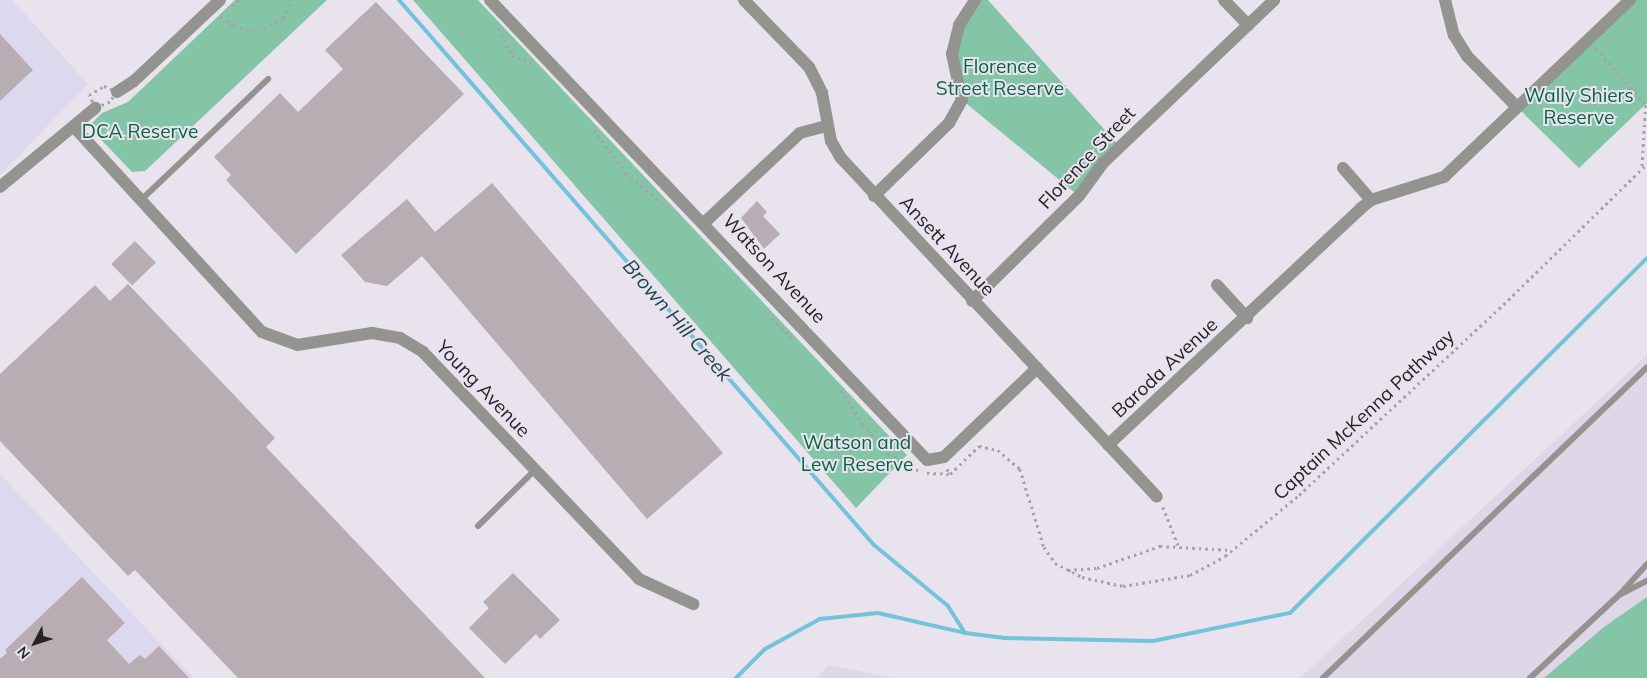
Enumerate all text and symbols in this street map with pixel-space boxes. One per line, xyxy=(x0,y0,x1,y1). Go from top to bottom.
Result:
park label: Florence Street Reserve xyxy=(936,56,1064,100)
park label: Wally Shiers Reserve xyxy=(1524,85,1634,129)
street label: Florence Street xyxy=(1034,102,1140,214)
park label: DCA Reserve xyxy=(82,121,198,143)
street label: Ansett Avenue xyxy=(895,191,999,301)
street label: Watson Avenue xyxy=(718,210,830,328)
water label: Brown Hill Creek xyxy=(618,254,738,386)
street label: Baroda Avenue xyxy=(1108,313,1222,423)
street label: Captain McKenna Pathway xyxy=(1269,325,1459,505)
street label: Young Avenue xyxy=(431,336,535,442)
park label: Watson and Lew Reserve xyxy=(801,432,913,476)
north arrow xyxy=(10,618,60,668)
text: N xyxy=(13,643,34,662)

